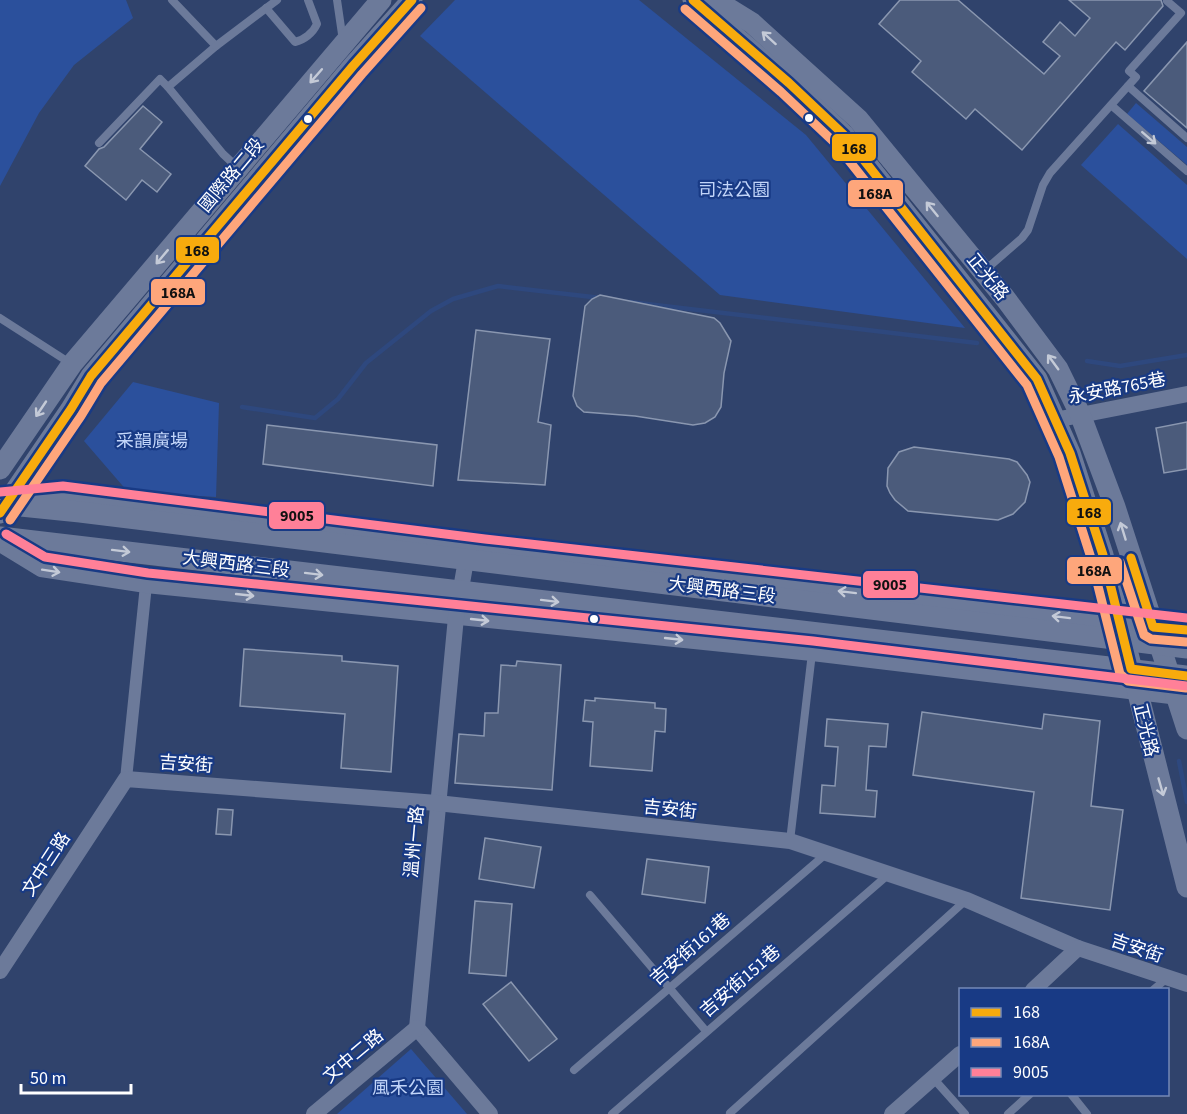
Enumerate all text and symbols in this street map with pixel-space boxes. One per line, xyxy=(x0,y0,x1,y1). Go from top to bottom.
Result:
one-way arrow xyxy=(762,31,777,45)
one-way arrow xyxy=(309,68,322,84)
unlabelled marker xyxy=(803,112,815,124)
unlabelled marker xyxy=(302,113,314,125)
one-way arrow xyxy=(1141,131,1156,145)
street label: 國際路二段 xyxy=(193,133,270,218)
line badge: 168 xyxy=(831,133,877,162)
text: 168 xyxy=(841,138,867,160)
park label: 司法公園 xyxy=(698,178,770,203)
line badge: 168A xyxy=(847,179,904,208)
text: 168A xyxy=(858,183,893,205)
one-way arrow xyxy=(926,201,939,217)
line badge: 168 xyxy=(175,236,220,264)
text: 168 xyxy=(184,240,210,262)
street label: 正光路 xyxy=(961,248,1014,306)
one-way arrow xyxy=(155,249,169,264)
line badge: 168A xyxy=(150,278,206,306)
text: 168A xyxy=(161,282,196,304)
one-way arrow xyxy=(1047,355,1059,371)
street label: 永安路765巷 xyxy=(1066,367,1168,410)
one-way arrow xyxy=(35,400,47,417)
park label: 采韻廣場 xyxy=(116,429,188,454)
line badge: 168 xyxy=(1066,498,1112,526)
line badge: 9005 xyxy=(268,501,325,530)
text: 168 xyxy=(1076,502,1102,524)
text: 9005 xyxy=(280,505,314,527)
one-way arrow xyxy=(1116,522,1127,541)
one-way arrow xyxy=(110,546,130,557)
street label: 大興西路三段 xyxy=(181,546,291,583)
line badge: 168A xyxy=(1066,556,1123,585)
text: 168A xyxy=(1077,560,1112,582)
one-way arrow xyxy=(41,565,61,576)
one-way arrow xyxy=(304,568,324,579)
line badge: 9005 xyxy=(862,570,919,599)
street label: 大興西路三段 xyxy=(667,572,777,609)
text: 9005 xyxy=(873,574,907,596)
one-way arrow xyxy=(837,587,857,598)
one-way arrow xyxy=(234,590,254,601)
one-way arrow xyxy=(539,596,559,607)
one-way arrow xyxy=(1052,611,1072,622)
unlabelled marker xyxy=(588,613,600,625)
one-way arrow xyxy=(470,615,490,626)
one-way arrow xyxy=(664,634,684,645)
street label: 正光路 xyxy=(1127,701,1164,759)
street label: 吉安街 xyxy=(158,750,214,779)
one-way arrow xyxy=(1156,777,1167,796)
street label: 吉安街 xyxy=(642,794,698,825)
street label: 溫州一路 xyxy=(399,805,430,879)
street label: 文中三路 xyxy=(16,827,77,901)
street label: 吉安街161巷 xyxy=(645,908,736,991)
street label: 吉安街 xyxy=(1107,928,1166,969)
street label: 吉安街151巷 xyxy=(695,940,786,1023)
legend xyxy=(959,988,1169,1096)
text: 168 xyxy=(1013,1000,1040,1025)
street label: 文中二路 xyxy=(318,1024,389,1089)
text: 168A xyxy=(1013,1030,1050,1055)
scale bar xyxy=(21,1057,130,1095)
text: 9005 xyxy=(1013,1060,1049,1085)
text: 50 m xyxy=(30,1066,66,1091)
park label: 風禾公園 xyxy=(372,1076,444,1101)

